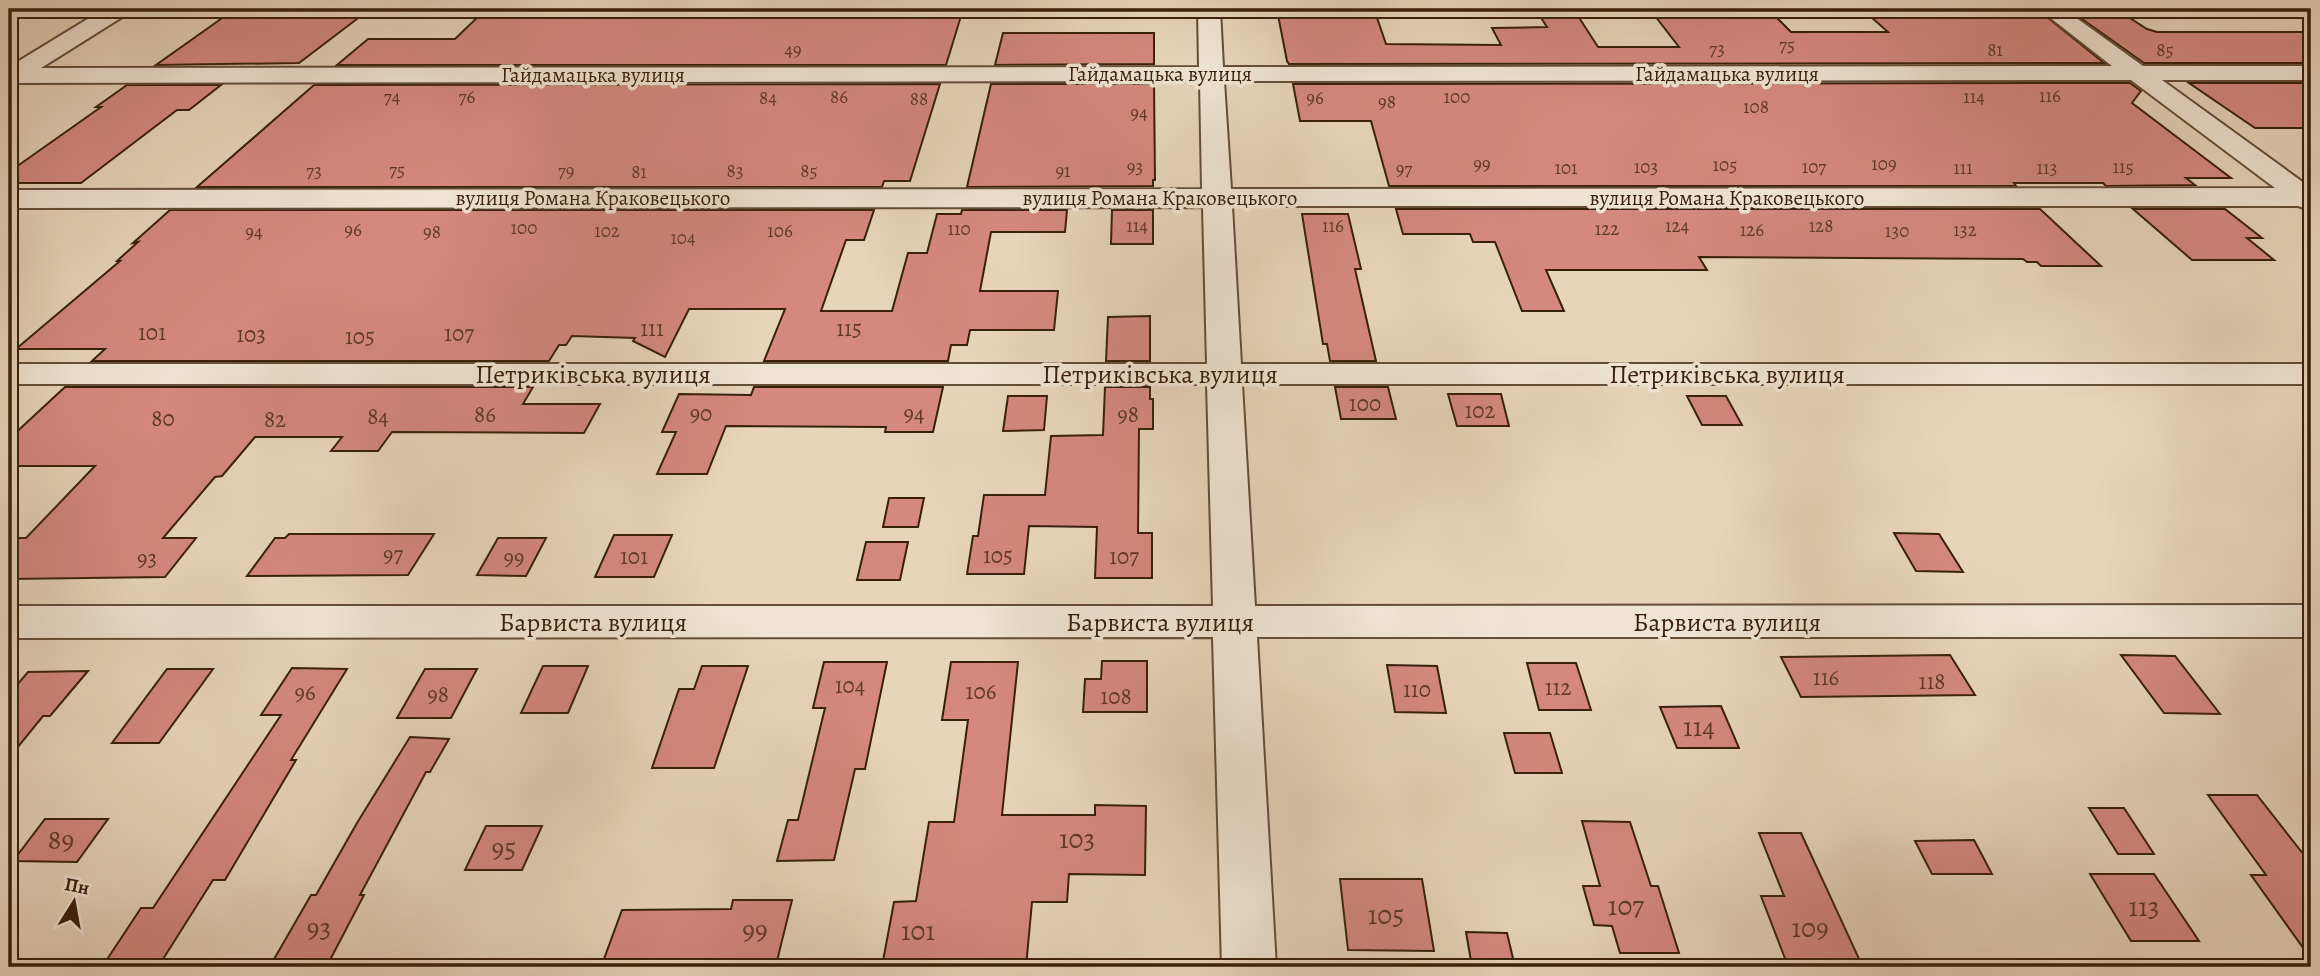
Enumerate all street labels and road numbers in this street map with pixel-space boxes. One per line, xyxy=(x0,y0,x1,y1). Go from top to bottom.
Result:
street label: Гайдамацька вулиця xyxy=(1068,60,1252,88)
street label: Гайдамацька вулиця xyxy=(1635,60,1819,88)
street label: Гайдамацька вулиця xyxy=(501,61,685,89)
street label: вулиця Романа Краковецького xyxy=(456,184,730,212)
street label: вулиця Романа Краковецького xyxy=(1023,184,1297,212)
street label: вулиця Романа Краковецького xyxy=(1590,184,1864,212)
street label: Петриківська вулиця xyxy=(475,357,711,392)
street label: Петриківська вулиця xyxy=(1042,357,1278,392)
street label: Петриківська вулиця xyxy=(1609,357,1845,392)
street label: Барвиста вулиця xyxy=(499,605,687,640)
street label: Барвиста вулиця xyxy=(1066,605,1254,640)
street label: Барвиста вулиця xyxy=(1633,605,1821,640)

